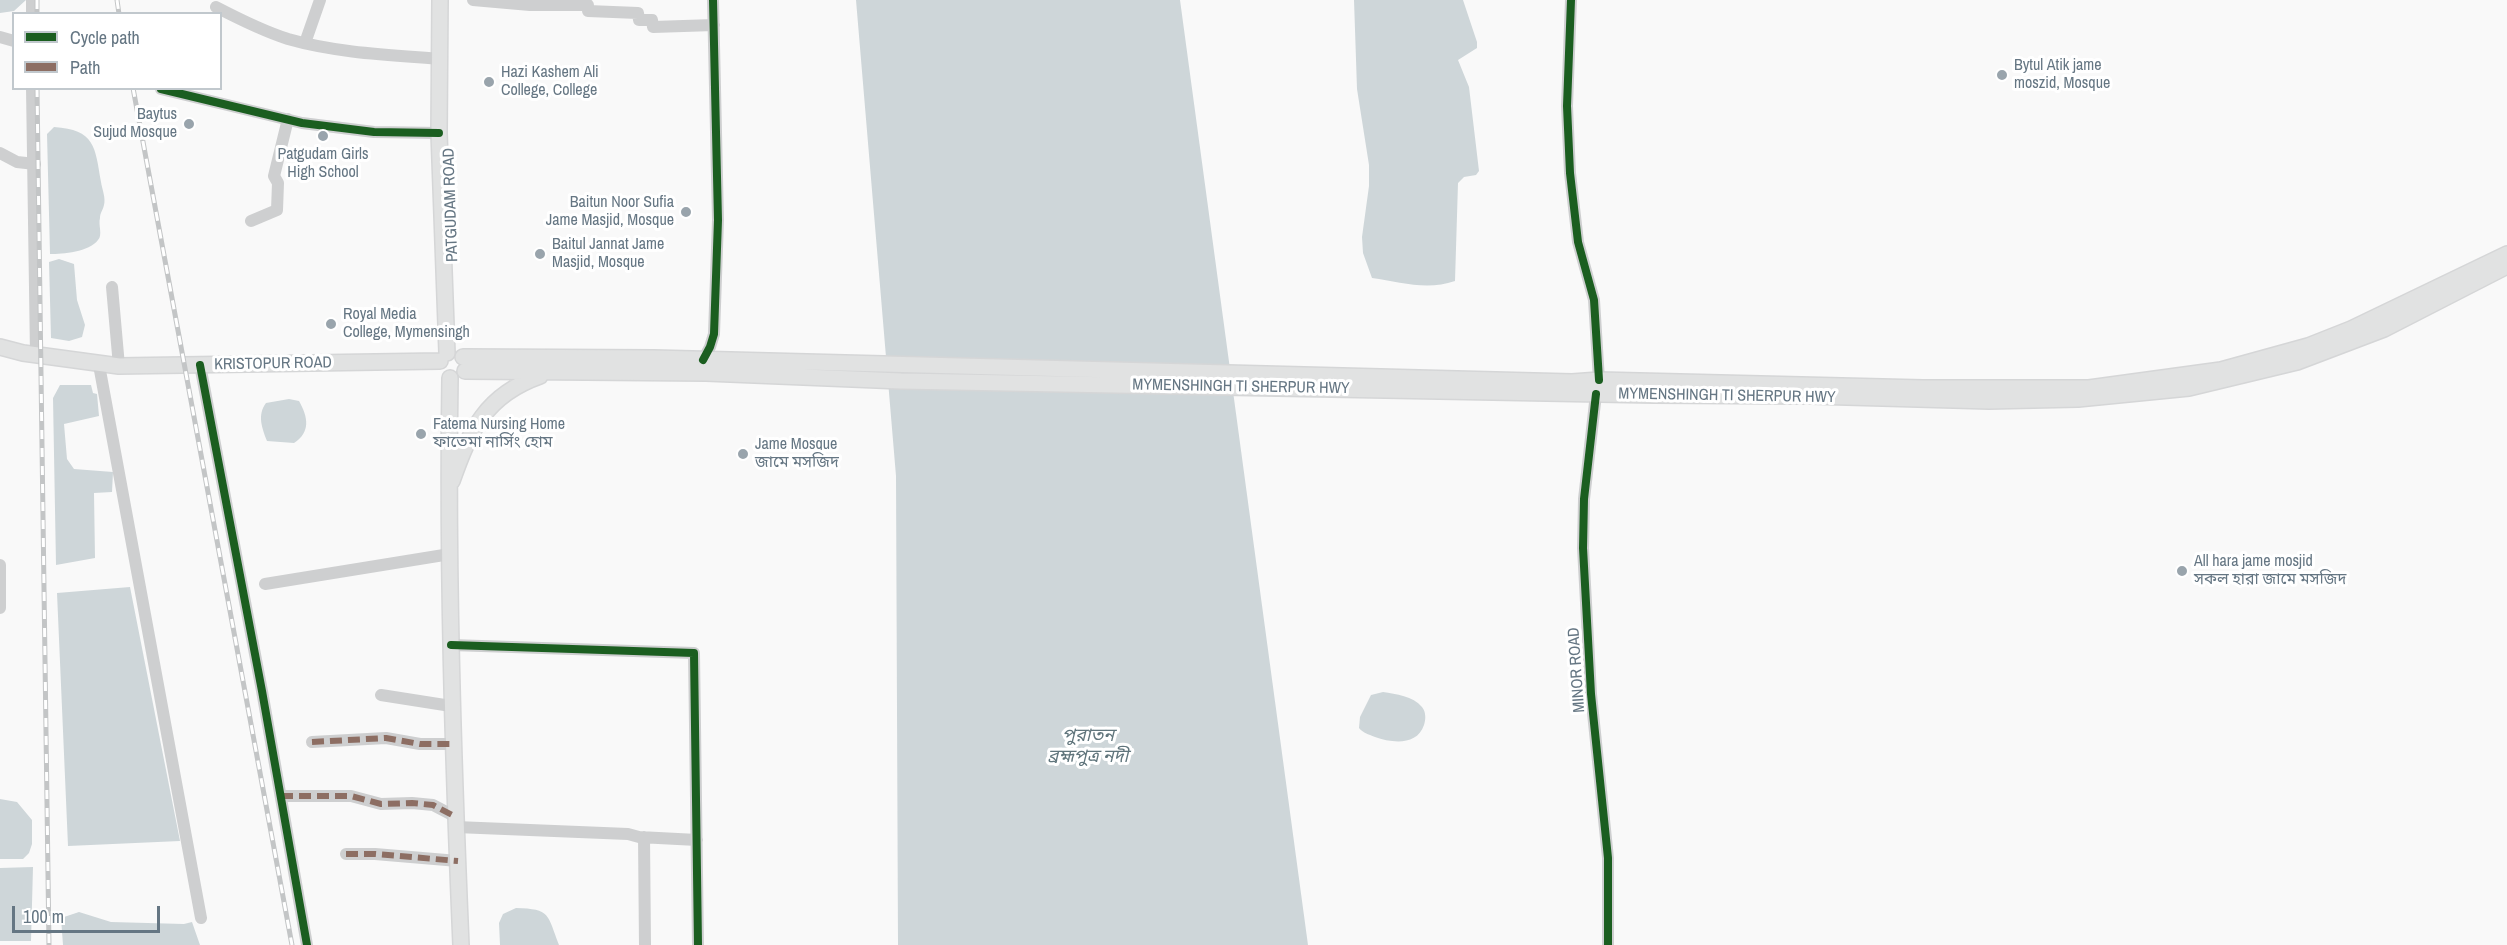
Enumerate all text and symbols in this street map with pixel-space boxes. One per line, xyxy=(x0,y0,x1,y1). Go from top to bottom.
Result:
legend xyxy=(12,12,222,90)
text: Cycle path xyxy=(70,25,140,50)
text: Path xyxy=(70,55,100,80)
place label: Bytul Atik jame moszid, Mosque xyxy=(2014,56,2110,94)
place label: Hazi Kashem Ali College, College xyxy=(501,63,599,101)
marker: Bytul Atik jame moszid, Mosque xyxy=(1995,68,2009,82)
marker: Hazi Kashem Ali College, College xyxy=(482,75,496,89)
place label: Baytus Sujud Mosque xyxy=(93,105,177,143)
marker: Baytus Sujud Mosque xyxy=(182,117,196,131)
marker: Patgudam Girls High School xyxy=(316,129,330,143)
place label: Patgudam Girls High School xyxy=(277,145,369,183)
street label: PATGUDAM ROAD xyxy=(439,148,463,262)
place label: Baitun Noor Sufia Jame Masjid, Mosque xyxy=(546,193,674,231)
marker: Baitun Noor Sufia Jame Masjid, Mosque xyxy=(679,205,693,219)
place label: Baitul Jannat Jame Masjid, Mosque xyxy=(552,235,664,273)
marker: Baitul Jannat Jame Masjid, Mosque xyxy=(533,247,547,261)
place label: Royal Media College, Mymensingh xyxy=(343,305,470,343)
marker: Royal Media College, Mymensingh xyxy=(324,317,338,331)
street label: KRISTOPUR ROAD xyxy=(214,353,332,375)
street label: MYMENSHINGH TI SHERPUR HWY xyxy=(1132,376,1350,398)
street label: MYMENSHINGH TI SHERPUR HWY xyxy=(1618,385,1836,407)
place label: Fatema Nursing Home ফাতেমা নার্সিং হোম xyxy=(433,415,565,453)
marker: Fatema Nursing Home ফাতেমা নার্সিং হোম xyxy=(414,427,428,441)
place label: Jame Mosque জামে মসজিদ xyxy=(755,435,839,473)
marker: Jame Mosque জামে মসজিদ xyxy=(736,447,750,461)
place label: All hara jame mosjid সকল হারা জামে মসজিদ xyxy=(2194,552,2346,590)
marker: All hara jame mosjid সকল হারা জামে মসজিদ xyxy=(2175,564,2189,578)
street label: MINOR ROAD xyxy=(1564,627,1590,713)
water label: পুরাতন ব্রহ্মপুত্র নদী xyxy=(1048,725,1128,768)
scale bar xyxy=(15,894,164,932)
text: 100 m xyxy=(23,904,64,929)

